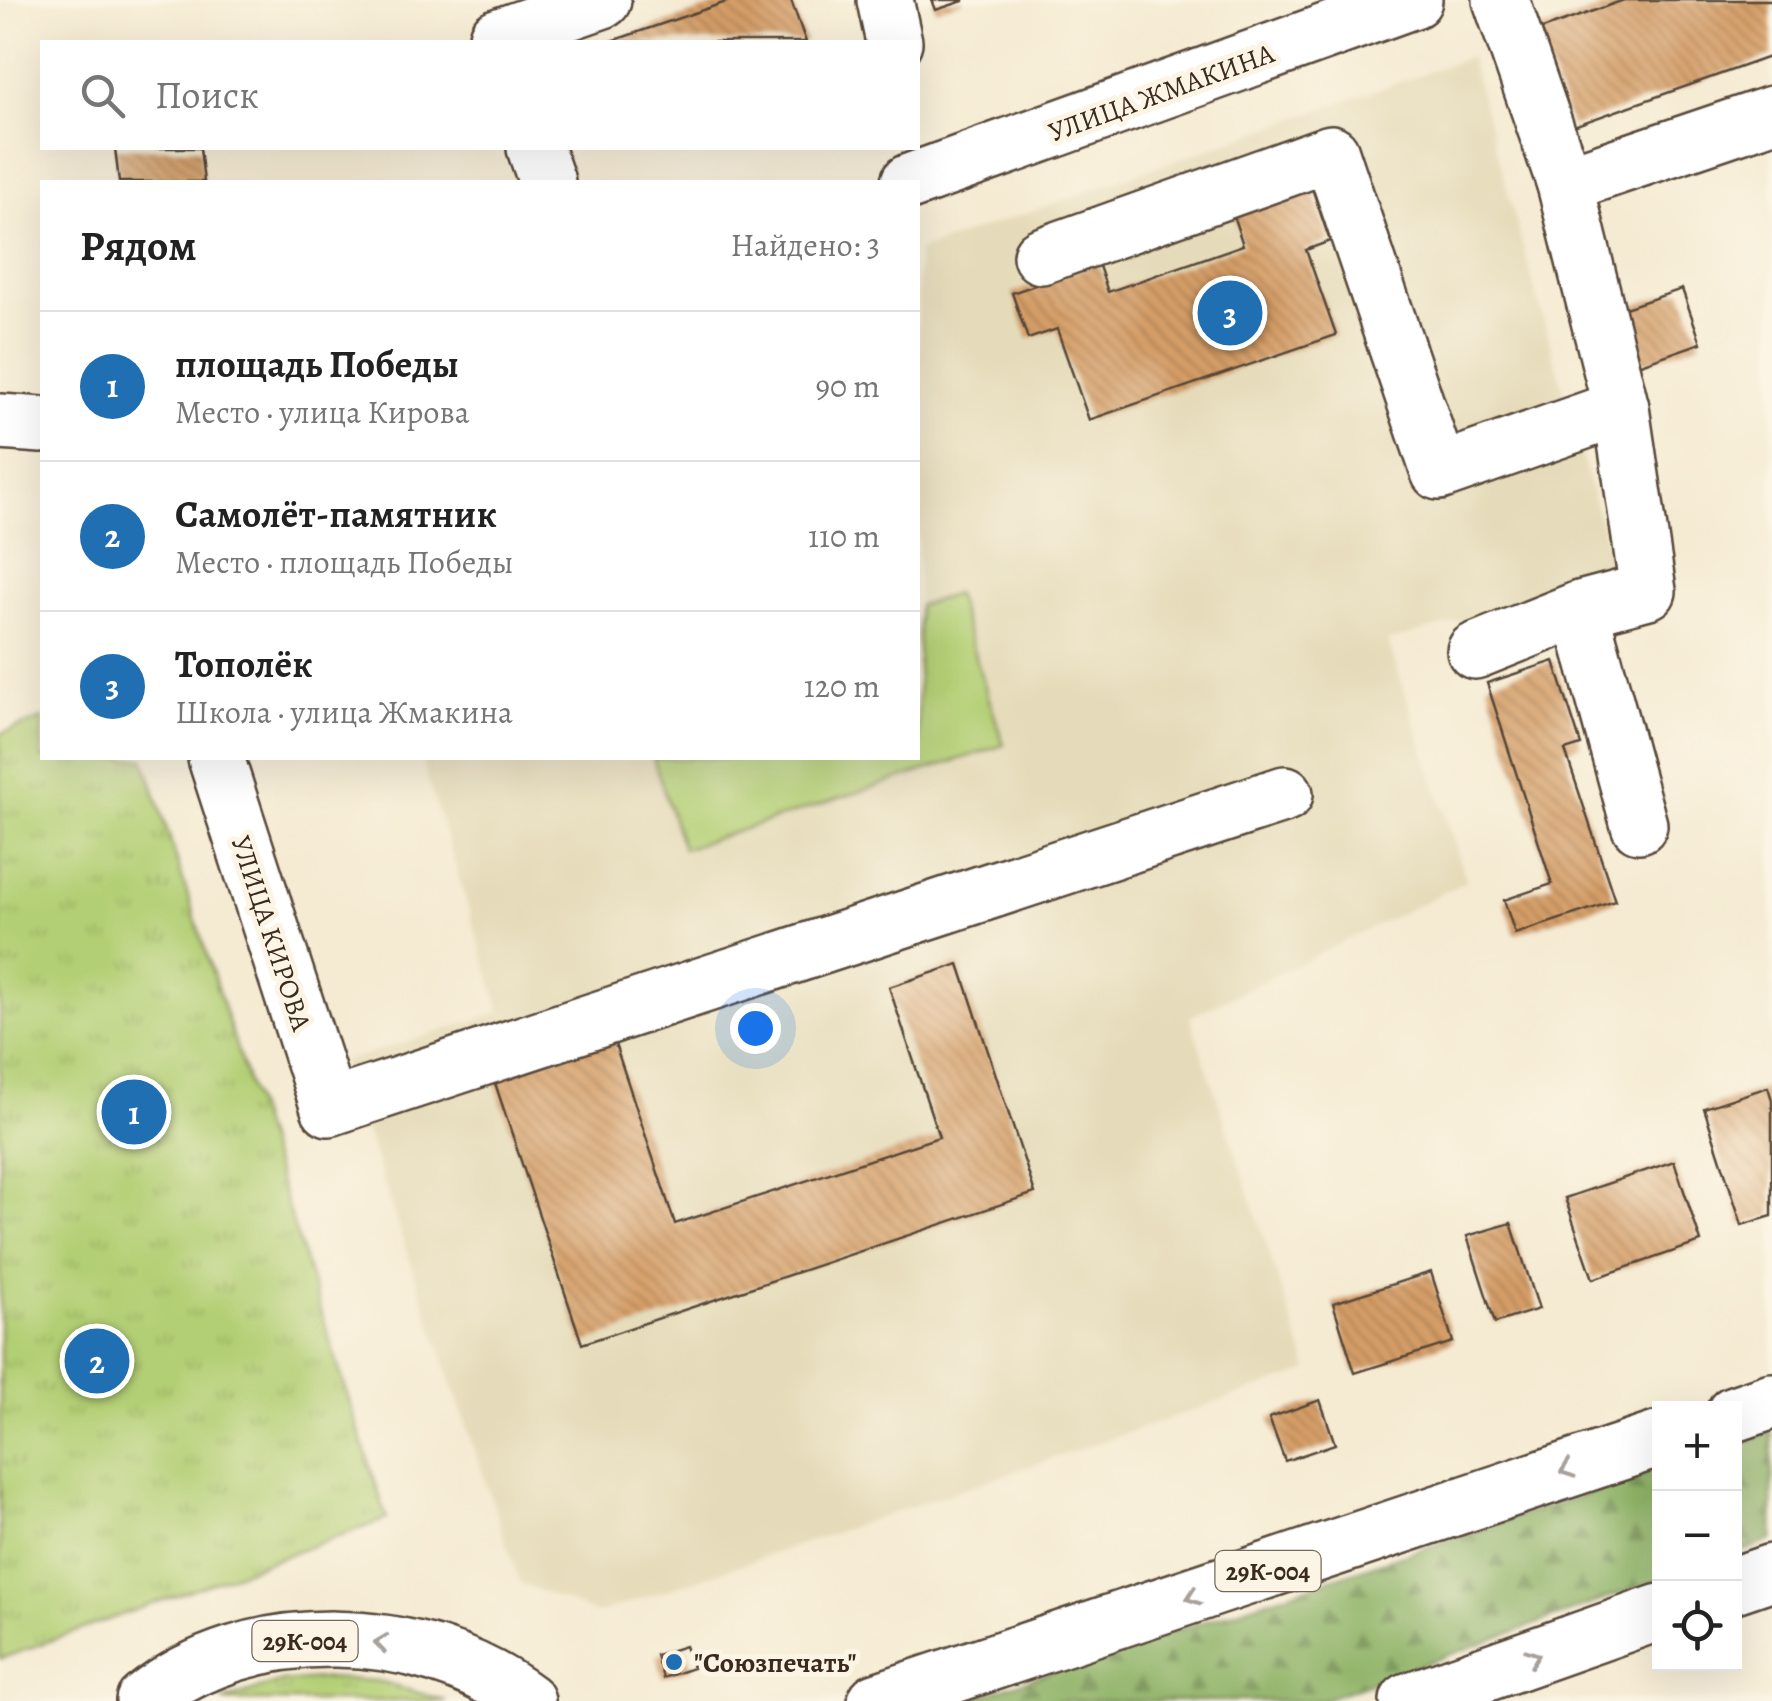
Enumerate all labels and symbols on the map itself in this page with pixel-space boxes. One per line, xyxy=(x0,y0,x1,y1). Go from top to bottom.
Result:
street label: УЛИЦА ЖМАКИНА xyxy=(1043,34,1280,151)
pin: 3 xyxy=(1198,276,1262,350)
street label: УЛИЦА КИРОВА xyxy=(222,831,321,1036)
your location xyxy=(730,1003,781,1054)
pin: 1 xyxy=(102,1074,166,1150)
pin: 2 xyxy=(64,1324,130,1398)
one-way arrow xyxy=(1560,1459,1577,1479)
road number: 29К-004 xyxy=(1216,1551,1320,1591)
one-way arrow xyxy=(1185,1585,1202,1605)
road number: 29К-004 xyxy=(252,1621,358,1661)
one-way arrow xyxy=(373,1634,389,1655)
place label: "Союзпечать" xyxy=(694,1644,857,1682)
one-way arrow xyxy=(1523,1648,1540,1669)
marker: "Союзпечать" xyxy=(663,1651,685,1673)

